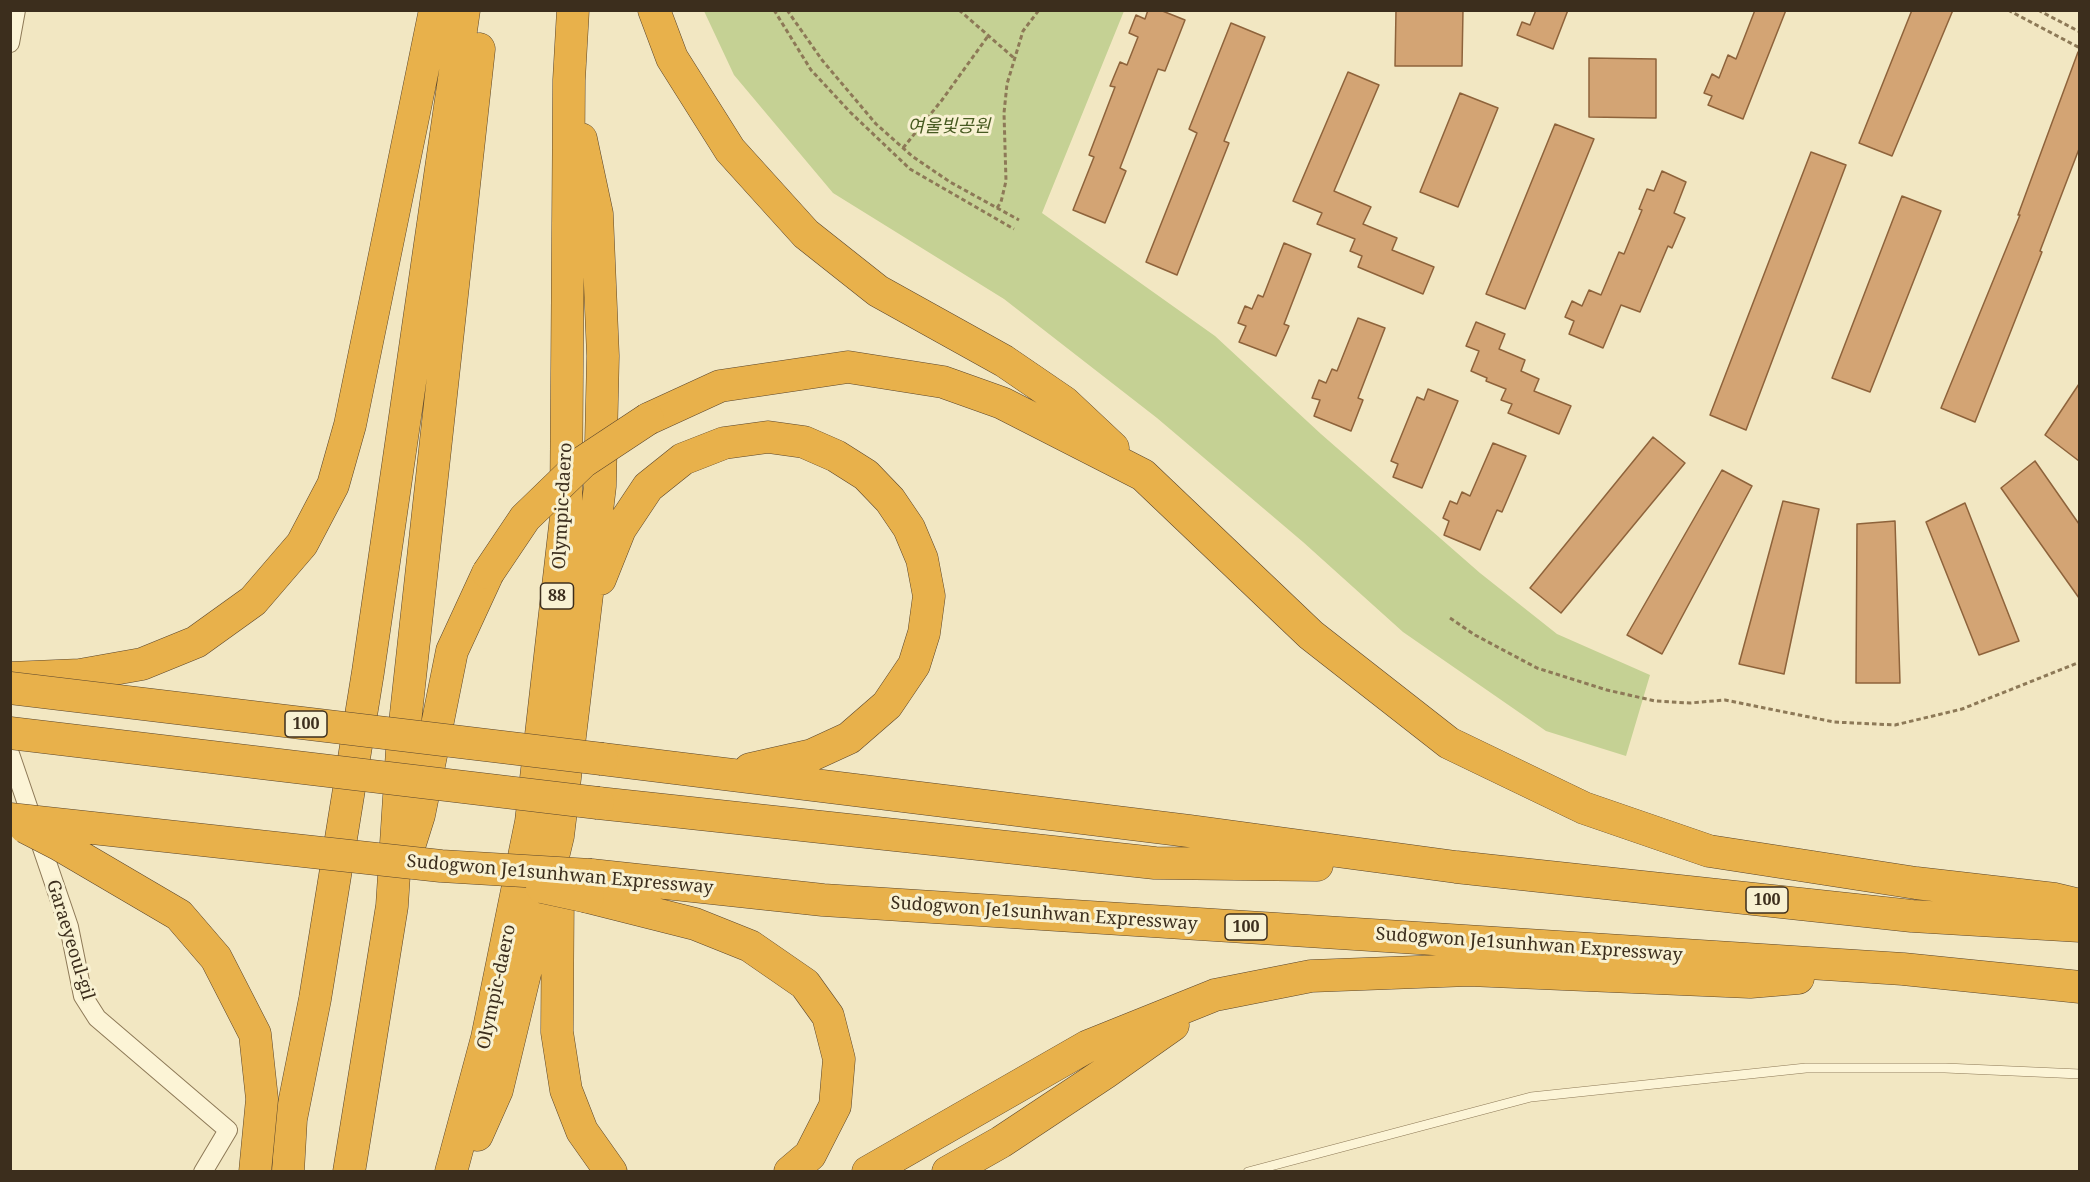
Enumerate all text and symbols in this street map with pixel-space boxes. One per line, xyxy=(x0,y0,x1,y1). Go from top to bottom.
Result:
park label: 여울빛공원 xyxy=(908,116,990,138)
street label: Olympic-daero xyxy=(549,442,577,570)
road number: 88 xyxy=(540,583,574,609)
road number: 100 xyxy=(285,711,327,737)
street label: Sudogwon Je1sunhwan Expressway xyxy=(406,851,714,899)
street label: Garaeyeoul-gil xyxy=(41,877,99,1003)
road number: 100 xyxy=(1746,887,1788,913)
street label: Sudogwon Je1sunhwan Expressway xyxy=(890,892,1198,936)
road number: 100 xyxy=(1225,914,1267,940)
street label: Olympic-daero xyxy=(473,923,521,1051)
street label: Sudogwon Je1sunhwan Expressway xyxy=(1375,923,1683,967)

